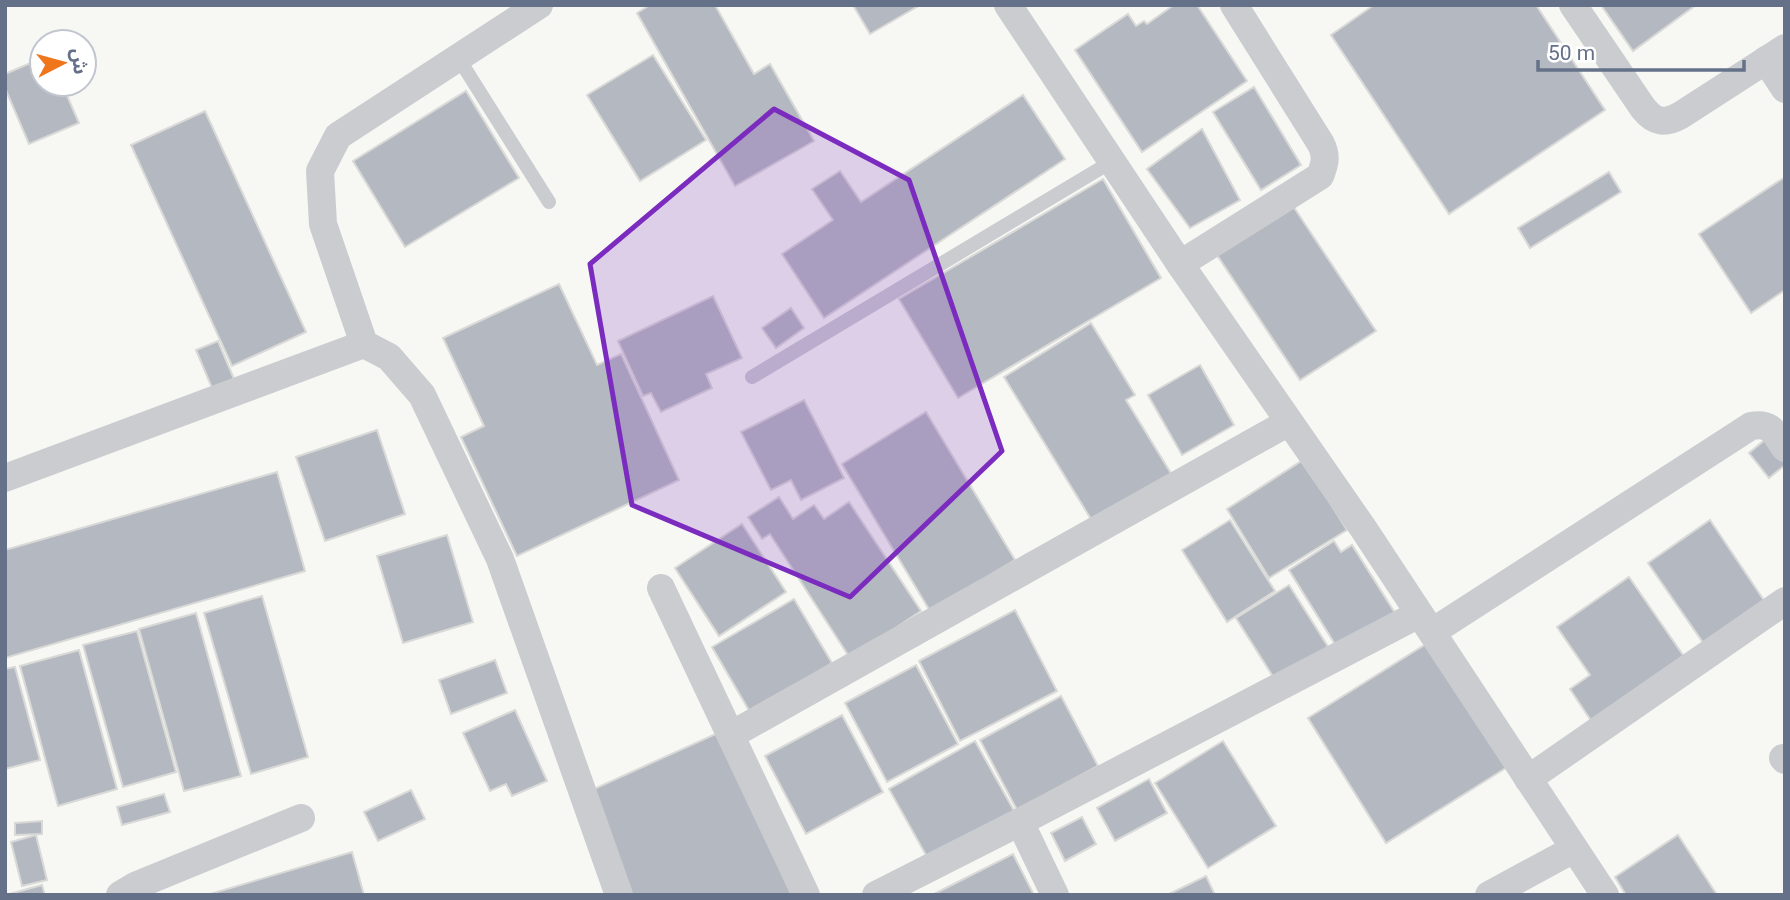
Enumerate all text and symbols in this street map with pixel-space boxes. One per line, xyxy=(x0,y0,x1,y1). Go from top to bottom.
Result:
north arrow xyxy=(28,28,98,98)
scale bar xyxy=(1538,28,1744,72)
text: 50 m xyxy=(1548,41,1595,65)
text: ش xyxy=(67,47,92,75)

